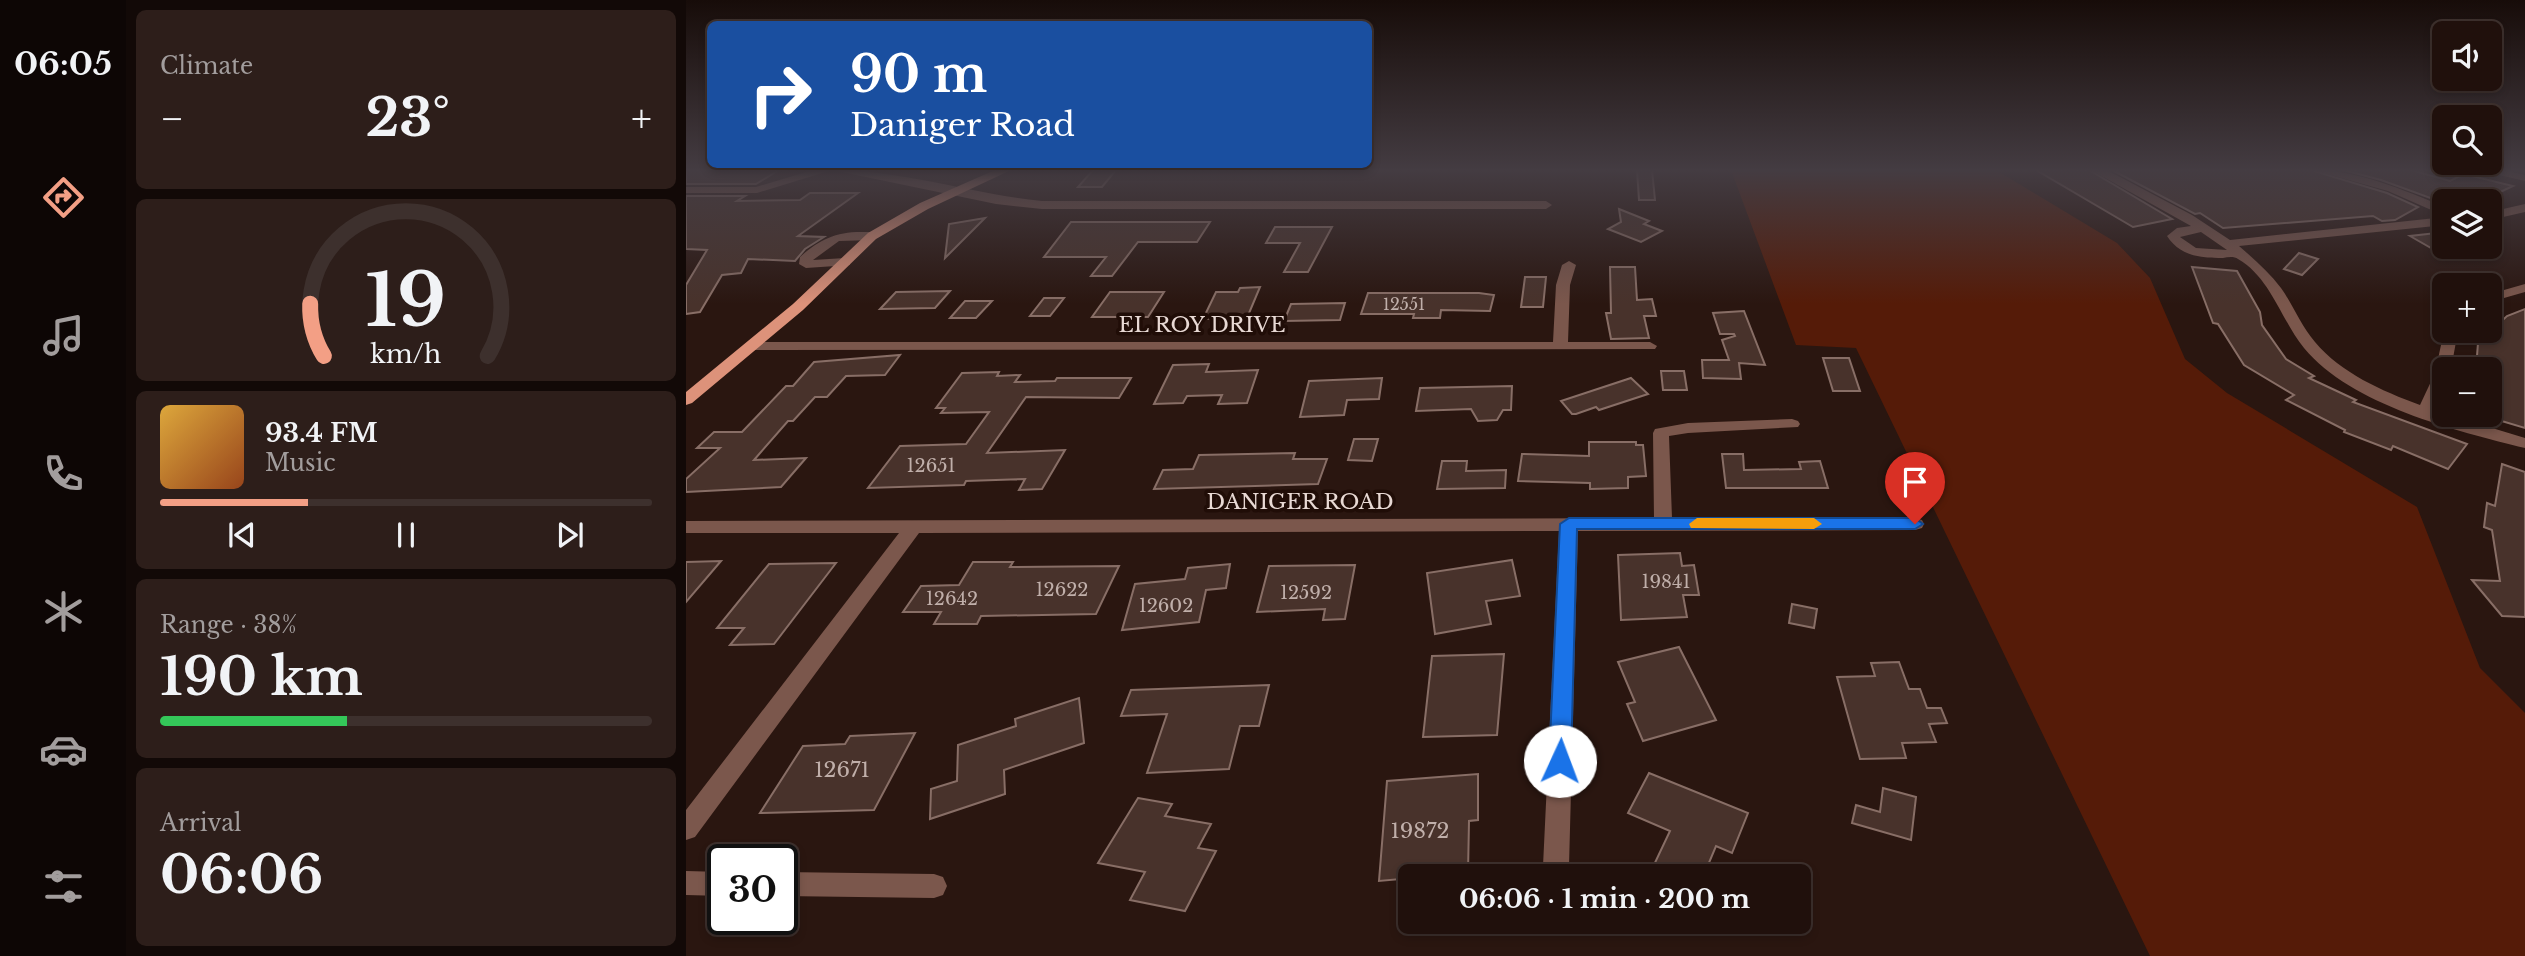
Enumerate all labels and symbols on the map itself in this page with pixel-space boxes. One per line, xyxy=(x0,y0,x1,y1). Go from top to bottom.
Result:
house number: 12551 xyxy=(1383,294,1425,314)
street label: EL ROY DRIVE xyxy=(1119,312,1285,338)
pin xyxy=(1885,452,1945,524)
house number: 12651 xyxy=(907,455,955,477)
street label: DANIGER ROAD xyxy=(1206,489,1394,515)
house number: 19841 xyxy=(1641,571,1691,593)
house number: 12622 xyxy=(1036,579,1088,601)
house number: 12592 xyxy=(1280,582,1332,604)
house number: 12642 xyxy=(926,588,978,610)
house number: 12602 xyxy=(1139,595,1193,617)
position arrow xyxy=(1523,724,1597,798)
house number: 12671 xyxy=(814,757,870,783)
house number: 19872 xyxy=(1390,818,1450,844)
speed limit sign: 30 xyxy=(707,844,798,935)

